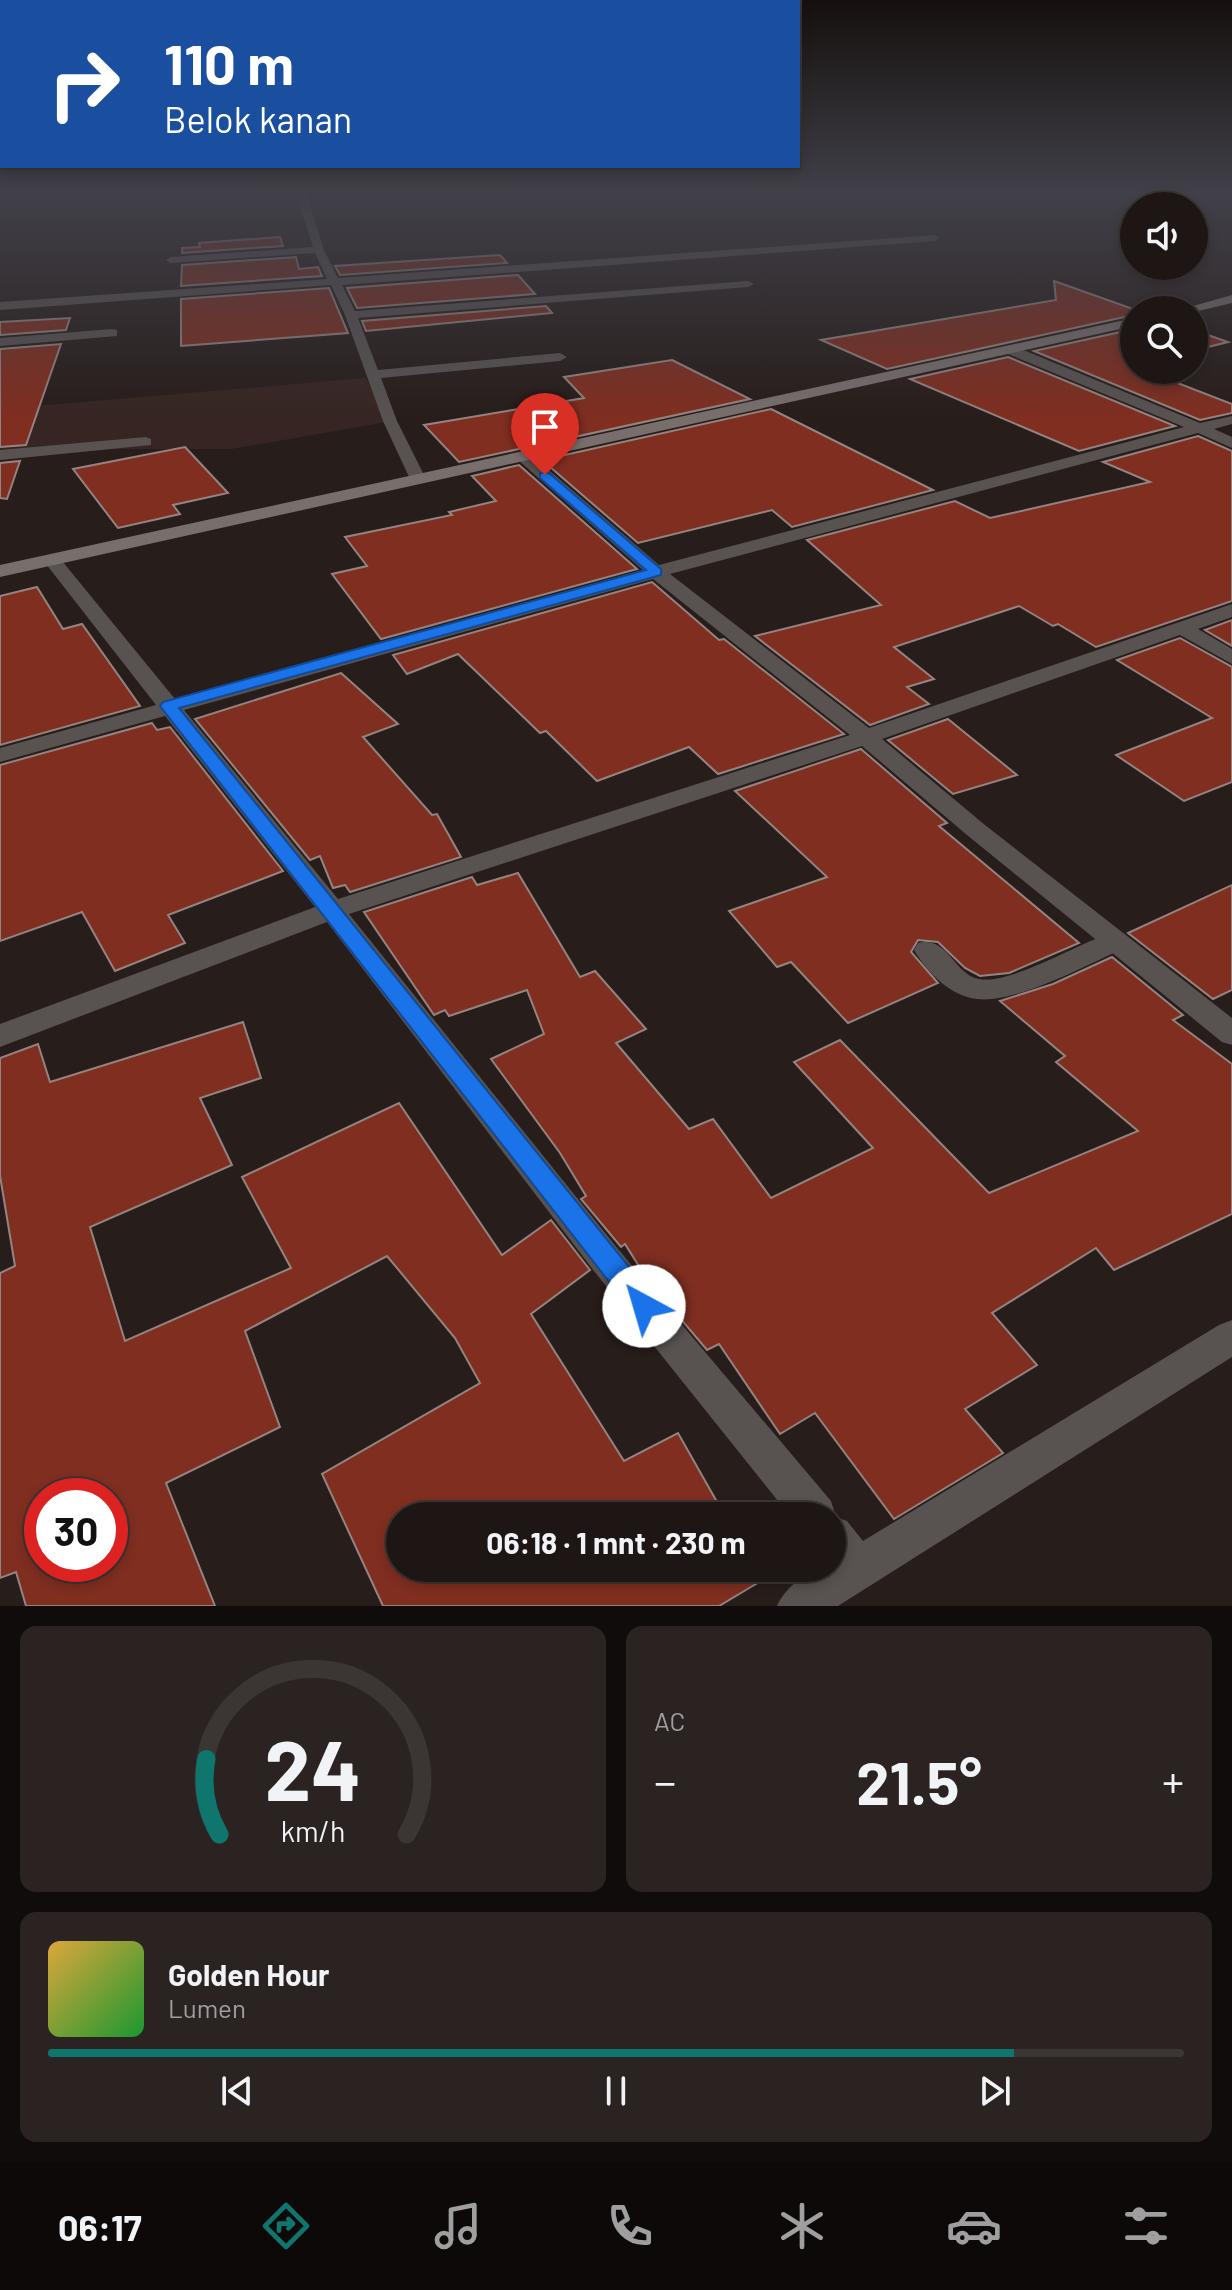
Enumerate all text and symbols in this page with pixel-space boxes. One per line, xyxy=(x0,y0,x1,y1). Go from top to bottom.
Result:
text: 110 m xyxy=(164,29,294,96)
icon: right xyxy=(32,32,136,136)
text: Belok kanan xyxy=(164,97,352,140)
map controls xyxy=(1120,192,1208,384)
button: sound xyxy=(1120,192,1208,280)
button: search xyxy=(1120,296,1208,384)
pin xyxy=(511,393,579,475)
icon: arrive xyxy=(523,405,567,449)
position arrow xyxy=(602,1264,686,1348)
speed limit sign: 30 xyxy=(24,1478,128,1582)
text: 06:18 · 1 mnt · 230 m xyxy=(486,1524,746,1560)
text: AC xyxy=(654,1705,685,1736)
text: 24 xyxy=(265,1718,361,1818)
text: 21.5° xyxy=(856,1745,982,1817)
text: − xyxy=(654,1754,676,1807)
text: + xyxy=(1162,1754,1184,1807)
text: km/h xyxy=(281,1813,345,1848)
text: Golden Hour xyxy=(168,1956,330,1992)
text: Lumen xyxy=(168,1992,246,2023)
icon: previous xyxy=(215,2069,259,2113)
icon: pause xyxy=(594,2069,638,2113)
icon: next xyxy=(973,2069,1017,2113)
icon: directions xyxy=(258,2198,314,2254)
icon: music xyxy=(430,2198,486,2254)
icon: phone xyxy=(602,2198,658,2254)
icon: climate xyxy=(774,2198,830,2254)
icon: car xyxy=(946,2198,1002,2254)
icon: filters xyxy=(1118,2198,1174,2254)
text: 06:17 xyxy=(58,2205,142,2248)

